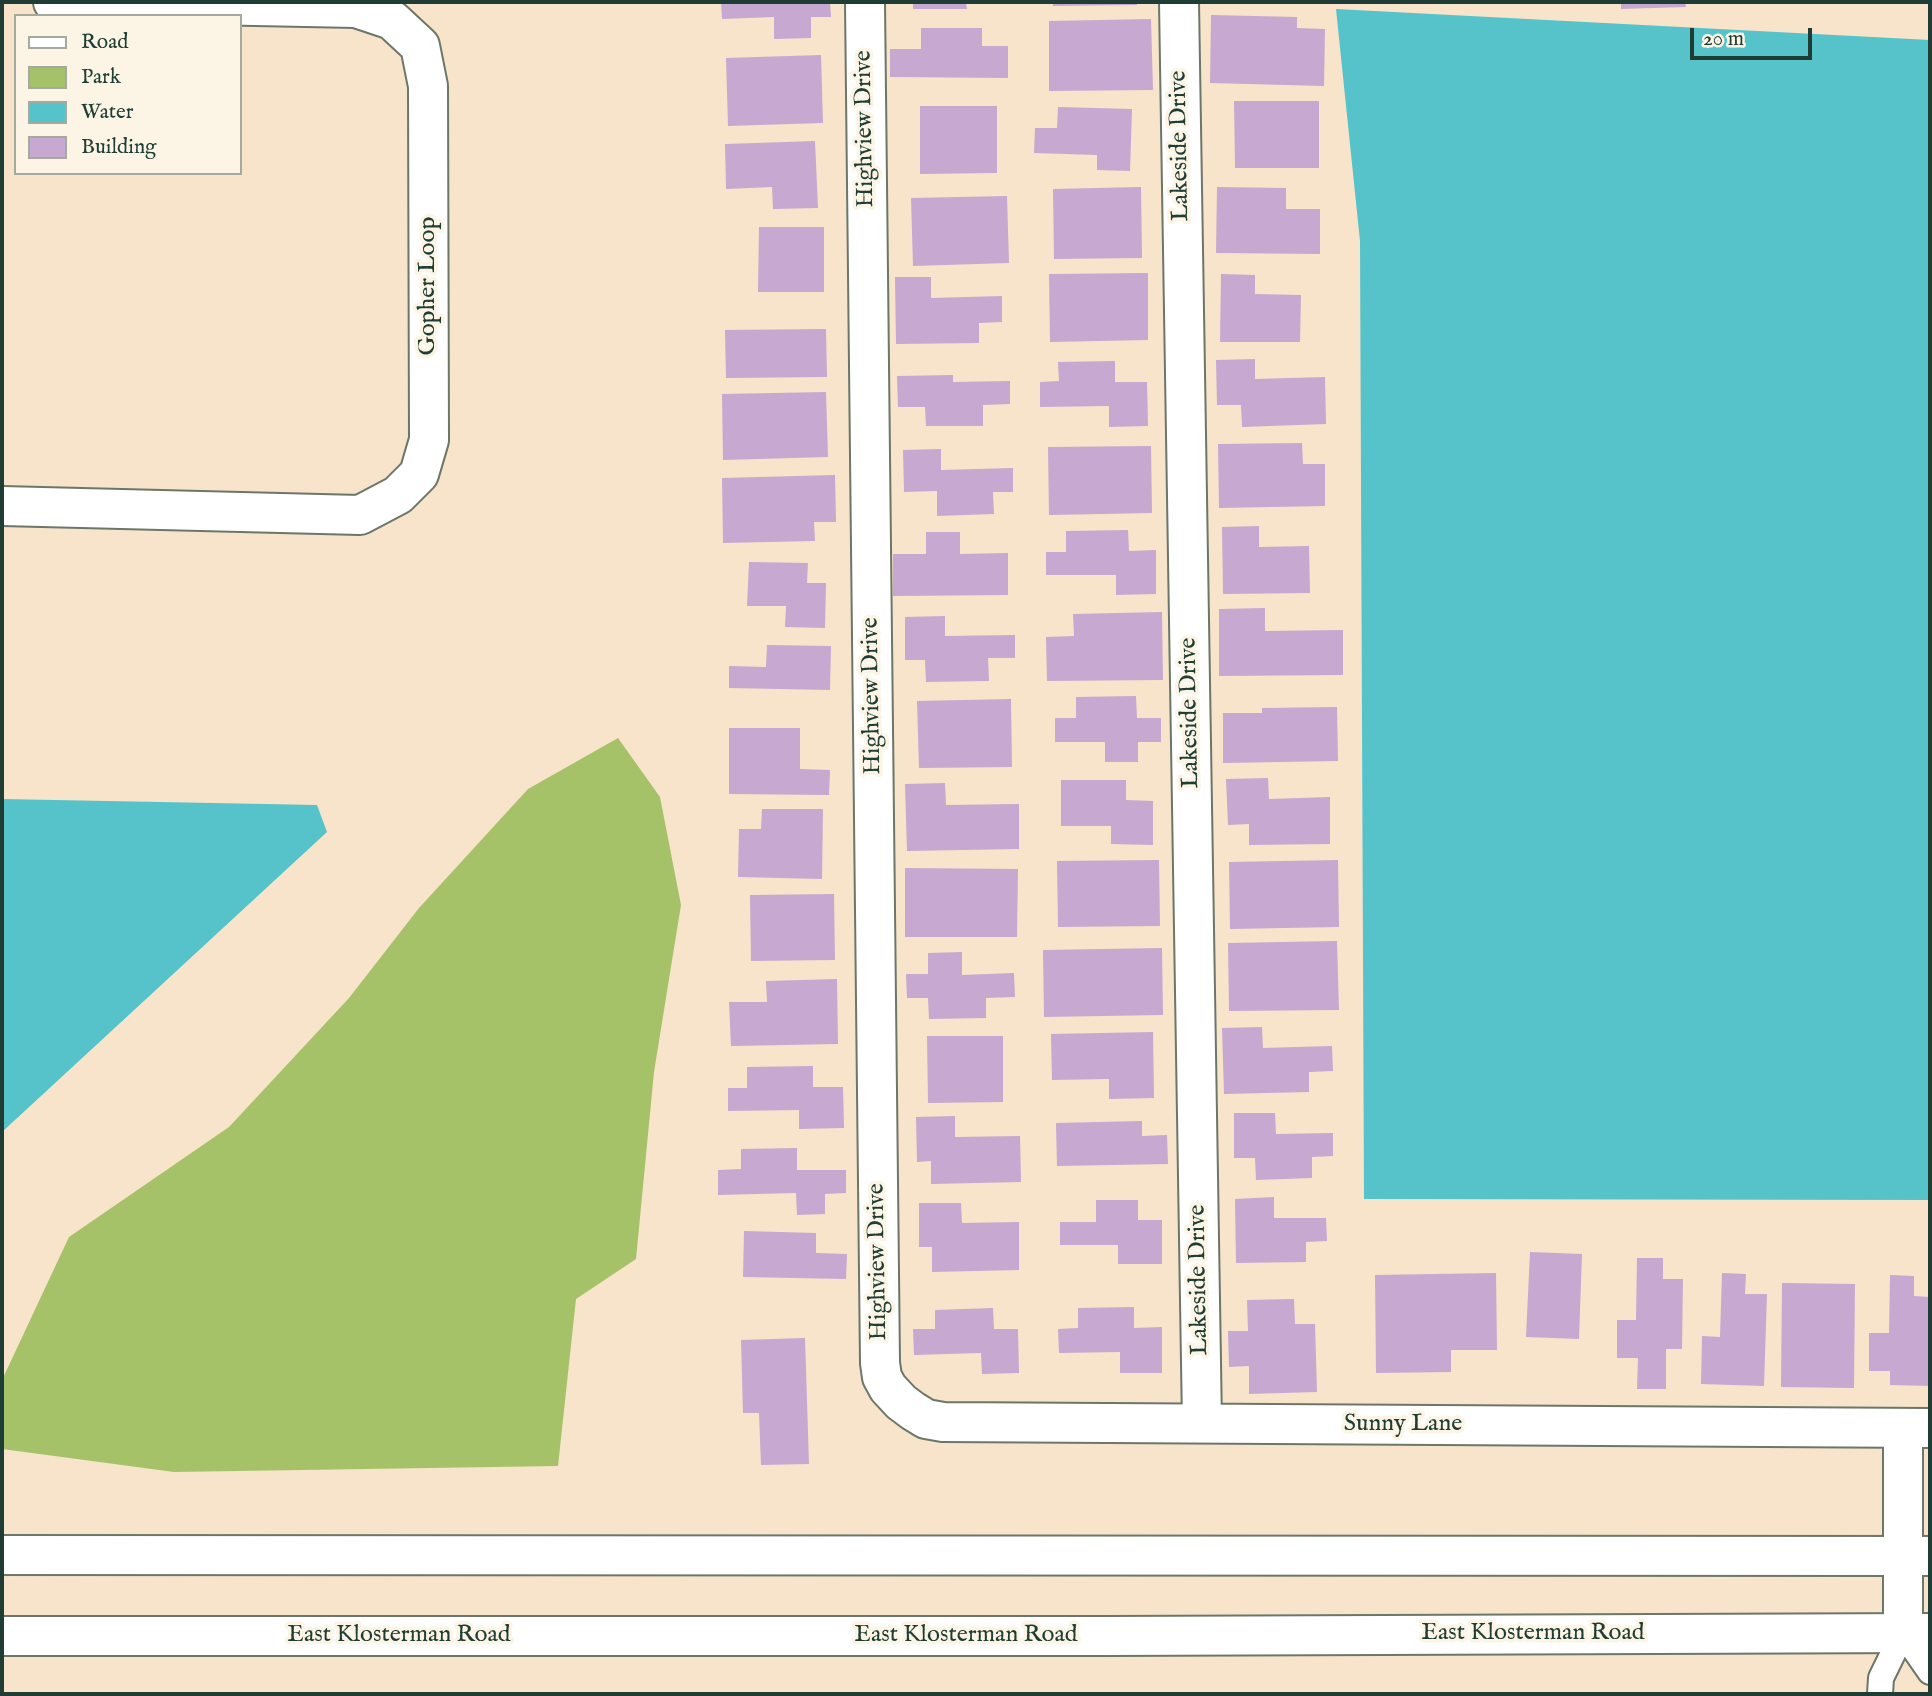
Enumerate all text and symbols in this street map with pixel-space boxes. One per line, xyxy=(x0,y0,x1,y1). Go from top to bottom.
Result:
legend xyxy=(14,14,242,175)
scale bar xyxy=(1694,14,1816,58)
text: 20 m xyxy=(1703,26,1744,53)
text: Road xyxy=(81,29,128,56)
street label: Highview Drive xyxy=(850,50,882,208)
text: Park xyxy=(81,64,121,91)
street label: Lakeside Drive xyxy=(1165,70,1197,222)
text: Water xyxy=(81,99,133,126)
text: Building xyxy=(81,134,156,161)
street label: Gopher Loop xyxy=(415,217,443,355)
street label: Highview Drive xyxy=(857,617,889,775)
street label: Lakeside Drive xyxy=(1175,637,1207,789)
street label: Highview Drive xyxy=(863,1183,895,1341)
street label: Lakeside Drive xyxy=(1184,1204,1216,1356)
street label: Sunny Lane xyxy=(1344,1411,1462,1439)
street label: East Klosterman Road xyxy=(1421,1620,1645,1648)
street label: East Klosterman Road xyxy=(287,1622,511,1650)
street label: East Klosterman Road xyxy=(854,1622,1078,1650)

